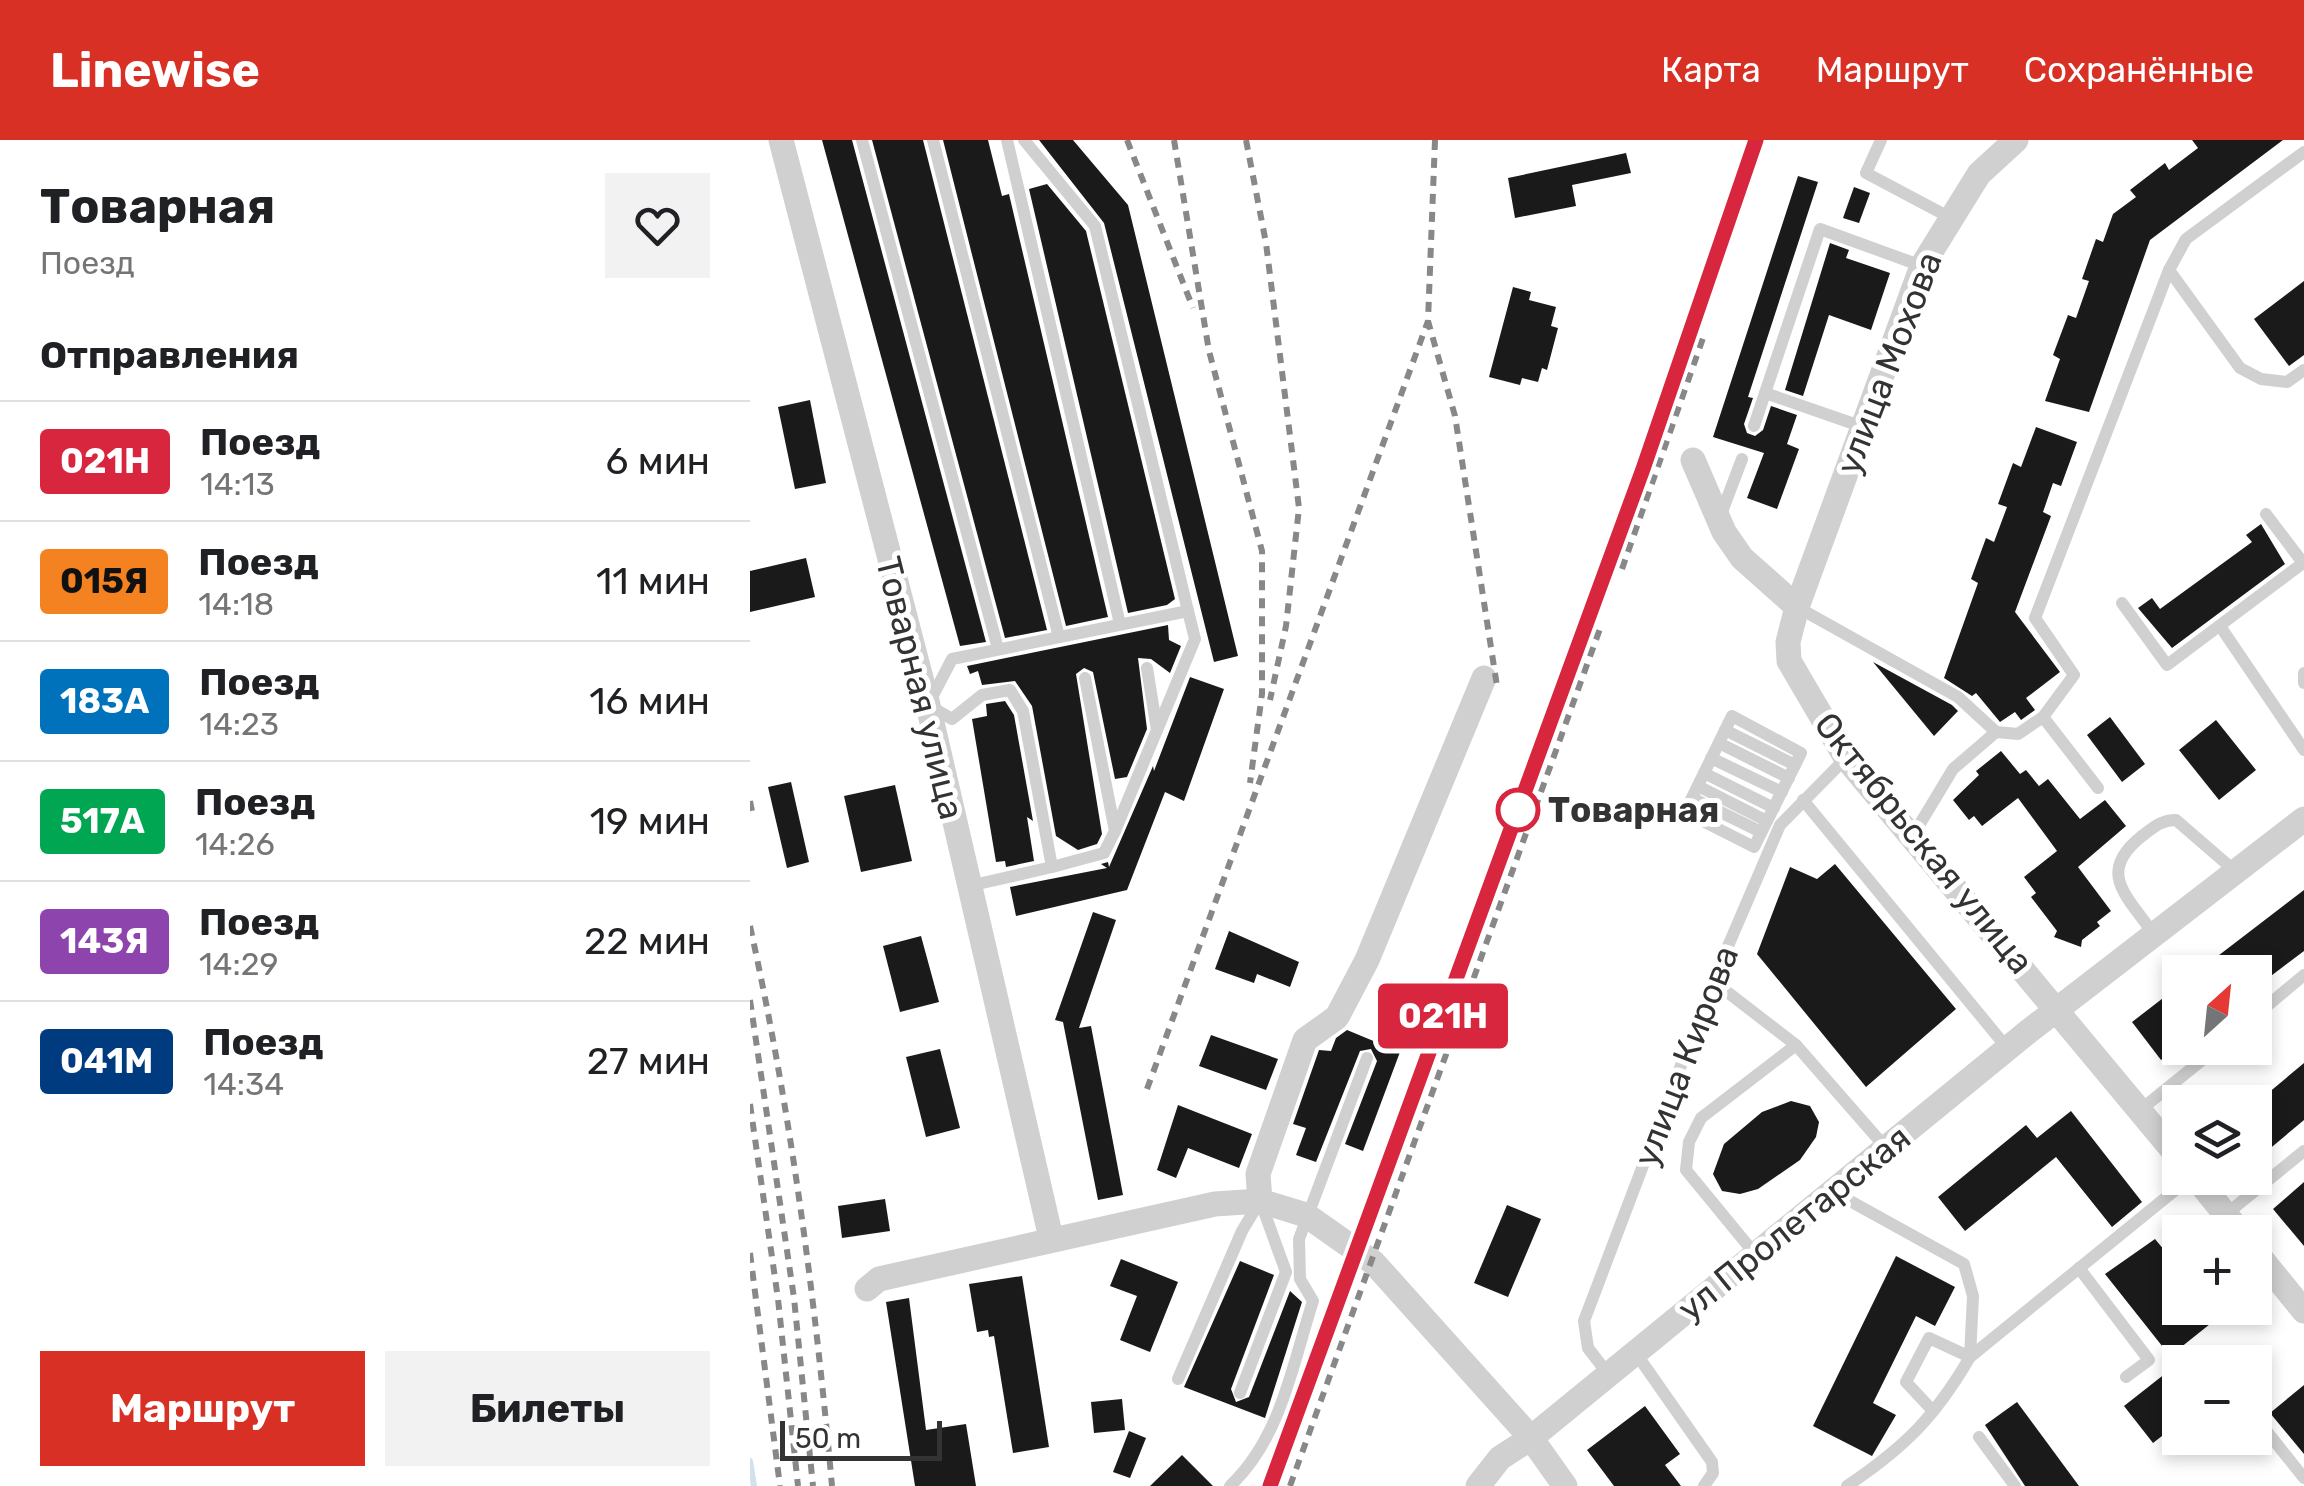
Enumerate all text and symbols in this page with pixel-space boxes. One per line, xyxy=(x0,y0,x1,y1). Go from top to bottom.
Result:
text: Linewise xyxy=(50,42,260,99)
text: Карта xyxy=(1661,49,1761,91)
text: Маршрут xyxy=(1816,49,1969,91)
text: Сохранённые xyxy=(2024,49,2254,91)
button: heart xyxy=(605,173,710,278)
text: Товарная xyxy=(40,178,275,235)
text: Поезд xyxy=(40,244,135,282)
street label: улица Мохова xyxy=(1827,246,1951,480)
text: Отправления xyxy=(40,332,299,378)
text: Поезд xyxy=(200,419,320,465)
text: 6 мин xyxy=(606,438,710,484)
text: 021Н xyxy=(60,440,150,482)
text: 14:13 xyxy=(200,465,275,503)
text: Поезд xyxy=(198,539,319,585)
street label: Товарная улица xyxy=(867,552,973,824)
text: 11 мин xyxy=(596,558,710,604)
text: 015Я xyxy=(60,560,148,602)
text: 14:18 xyxy=(198,585,274,623)
text: Поезд xyxy=(199,659,319,705)
text: 16 мин xyxy=(589,678,710,724)
text: 183А xyxy=(60,680,149,722)
street label: Октябрьская улица xyxy=(1806,704,2042,982)
text: 14:23 xyxy=(199,705,279,743)
text: Поезд xyxy=(195,779,315,825)
marker: Товарная xyxy=(1497,789,1539,831)
place label: Товарная xyxy=(1548,789,1720,831)
text: 19 мин xyxy=(590,798,710,844)
text: 517А xyxy=(60,800,145,842)
text: 14:26 xyxy=(195,825,275,863)
text: Поезд xyxy=(199,899,319,945)
text: 22 мин xyxy=(584,918,710,964)
text: 143Я xyxy=(60,920,149,962)
street label: улица Кирова xyxy=(1625,940,1747,1172)
text: 14:29 xyxy=(199,945,278,983)
north arrow xyxy=(2162,955,2272,1065)
map controls xyxy=(2162,955,2272,1455)
line badge: 021Н xyxy=(1373,984,1513,1048)
text: 021Н xyxy=(1398,995,1488,1037)
text: Поезд xyxy=(203,1019,323,1065)
text: 27 мин xyxy=(587,1038,710,1084)
text: 041М xyxy=(60,1040,153,1082)
text: 14:34 xyxy=(203,1065,284,1103)
button: layers xyxy=(2162,1085,2272,1195)
street label: ул Пролетарская xyxy=(1669,1116,1919,1330)
button: + xyxy=(2162,1215,2272,1325)
button: − xyxy=(2162,1345,2272,1455)
button: Маршрут xyxy=(40,1351,365,1466)
button: Билеты xyxy=(385,1351,710,1466)
scale bar xyxy=(780,1416,942,1460)
text: 50 m xyxy=(795,1422,861,1455)

